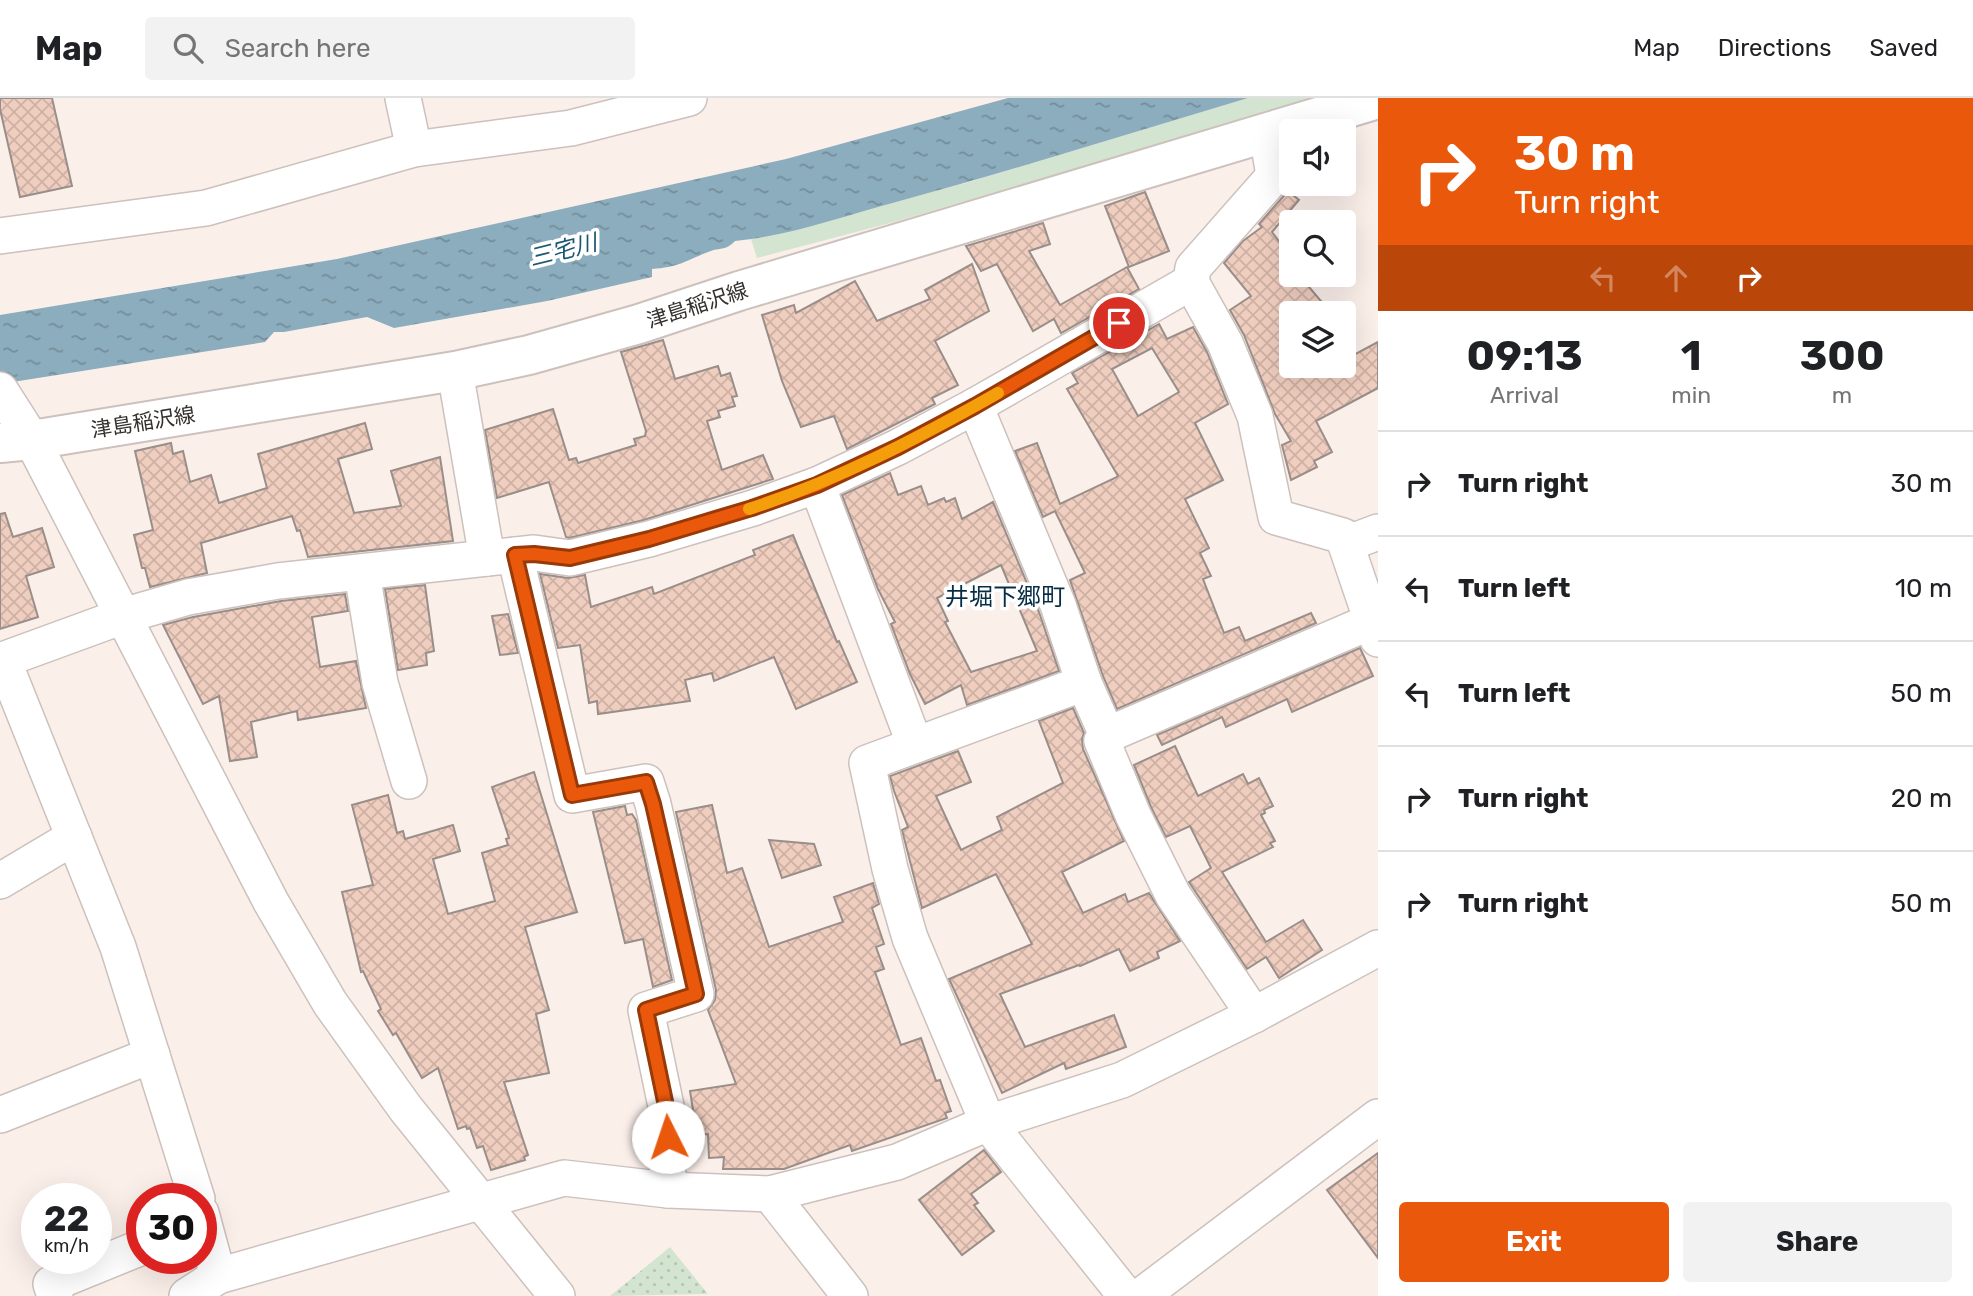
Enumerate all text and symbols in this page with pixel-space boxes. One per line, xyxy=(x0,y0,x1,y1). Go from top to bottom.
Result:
search box xyxy=(145,17,635,80)
text: Map xyxy=(35,29,103,68)
icon: search xyxy=(169,29,207,67)
text: Search here xyxy=(225,33,370,64)
text: Map xyxy=(1633,34,1680,62)
text: Directions xyxy=(1718,34,1831,62)
text: Saved xyxy=(1869,34,1938,62)
map controls xyxy=(1279,119,1356,378)
button: sound xyxy=(1279,119,1356,196)
text: 30 m xyxy=(1514,124,1635,182)
icon: right xyxy=(1399,126,1490,217)
text: Turn right xyxy=(1514,183,1659,221)
button: search xyxy=(1279,210,1356,287)
water label: 三宅川 xyxy=(526,227,603,272)
icon: left xyxy=(1584,259,1622,297)
icon: ahead xyxy=(1657,259,1695,297)
icon: right xyxy=(1730,259,1768,297)
street label: 津島稲沢線 xyxy=(643,277,751,333)
pin xyxy=(1089,293,1149,353)
button: layers xyxy=(1279,301,1356,378)
icon: arrive xyxy=(1100,304,1138,342)
text: 09:13 xyxy=(1466,331,1583,381)
text: 1 xyxy=(1681,331,1702,381)
text: 300 xyxy=(1800,331,1884,381)
text: Arrival xyxy=(1490,381,1559,409)
text: min xyxy=(1671,381,1711,409)
text: m xyxy=(1832,381,1852,409)
street label: 津島稲沢線 xyxy=(89,401,197,443)
icon: right xyxy=(1399,465,1437,503)
text: Turn right xyxy=(1458,468,1588,499)
text: 30 m xyxy=(1890,468,1952,499)
icon: left xyxy=(1399,570,1437,608)
text: Turn left xyxy=(1458,573,1570,604)
text: 10 m xyxy=(1895,573,1952,604)
district label: 井堀下郷町 xyxy=(945,583,1065,611)
icon: left xyxy=(1399,675,1437,713)
text: Turn left xyxy=(1458,678,1570,709)
text: 50 m xyxy=(1891,678,1952,709)
icon: right xyxy=(1399,780,1437,818)
text: Turn right xyxy=(1458,783,1588,814)
text: 20 m xyxy=(1891,783,1952,814)
icon: right xyxy=(1399,885,1437,923)
text: Turn right xyxy=(1458,888,1588,919)
text: 50 m xyxy=(1891,888,1952,919)
position arrow xyxy=(631,1100,705,1174)
speed limit sign: 30 xyxy=(126,1183,217,1274)
text: 22 xyxy=(44,1198,89,1240)
button: Exit xyxy=(1399,1202,1669,1282)
button: Share xyxy=(1683,1202,1952,1282)
text: km/h xyxy=(44,1235,89,1257)

